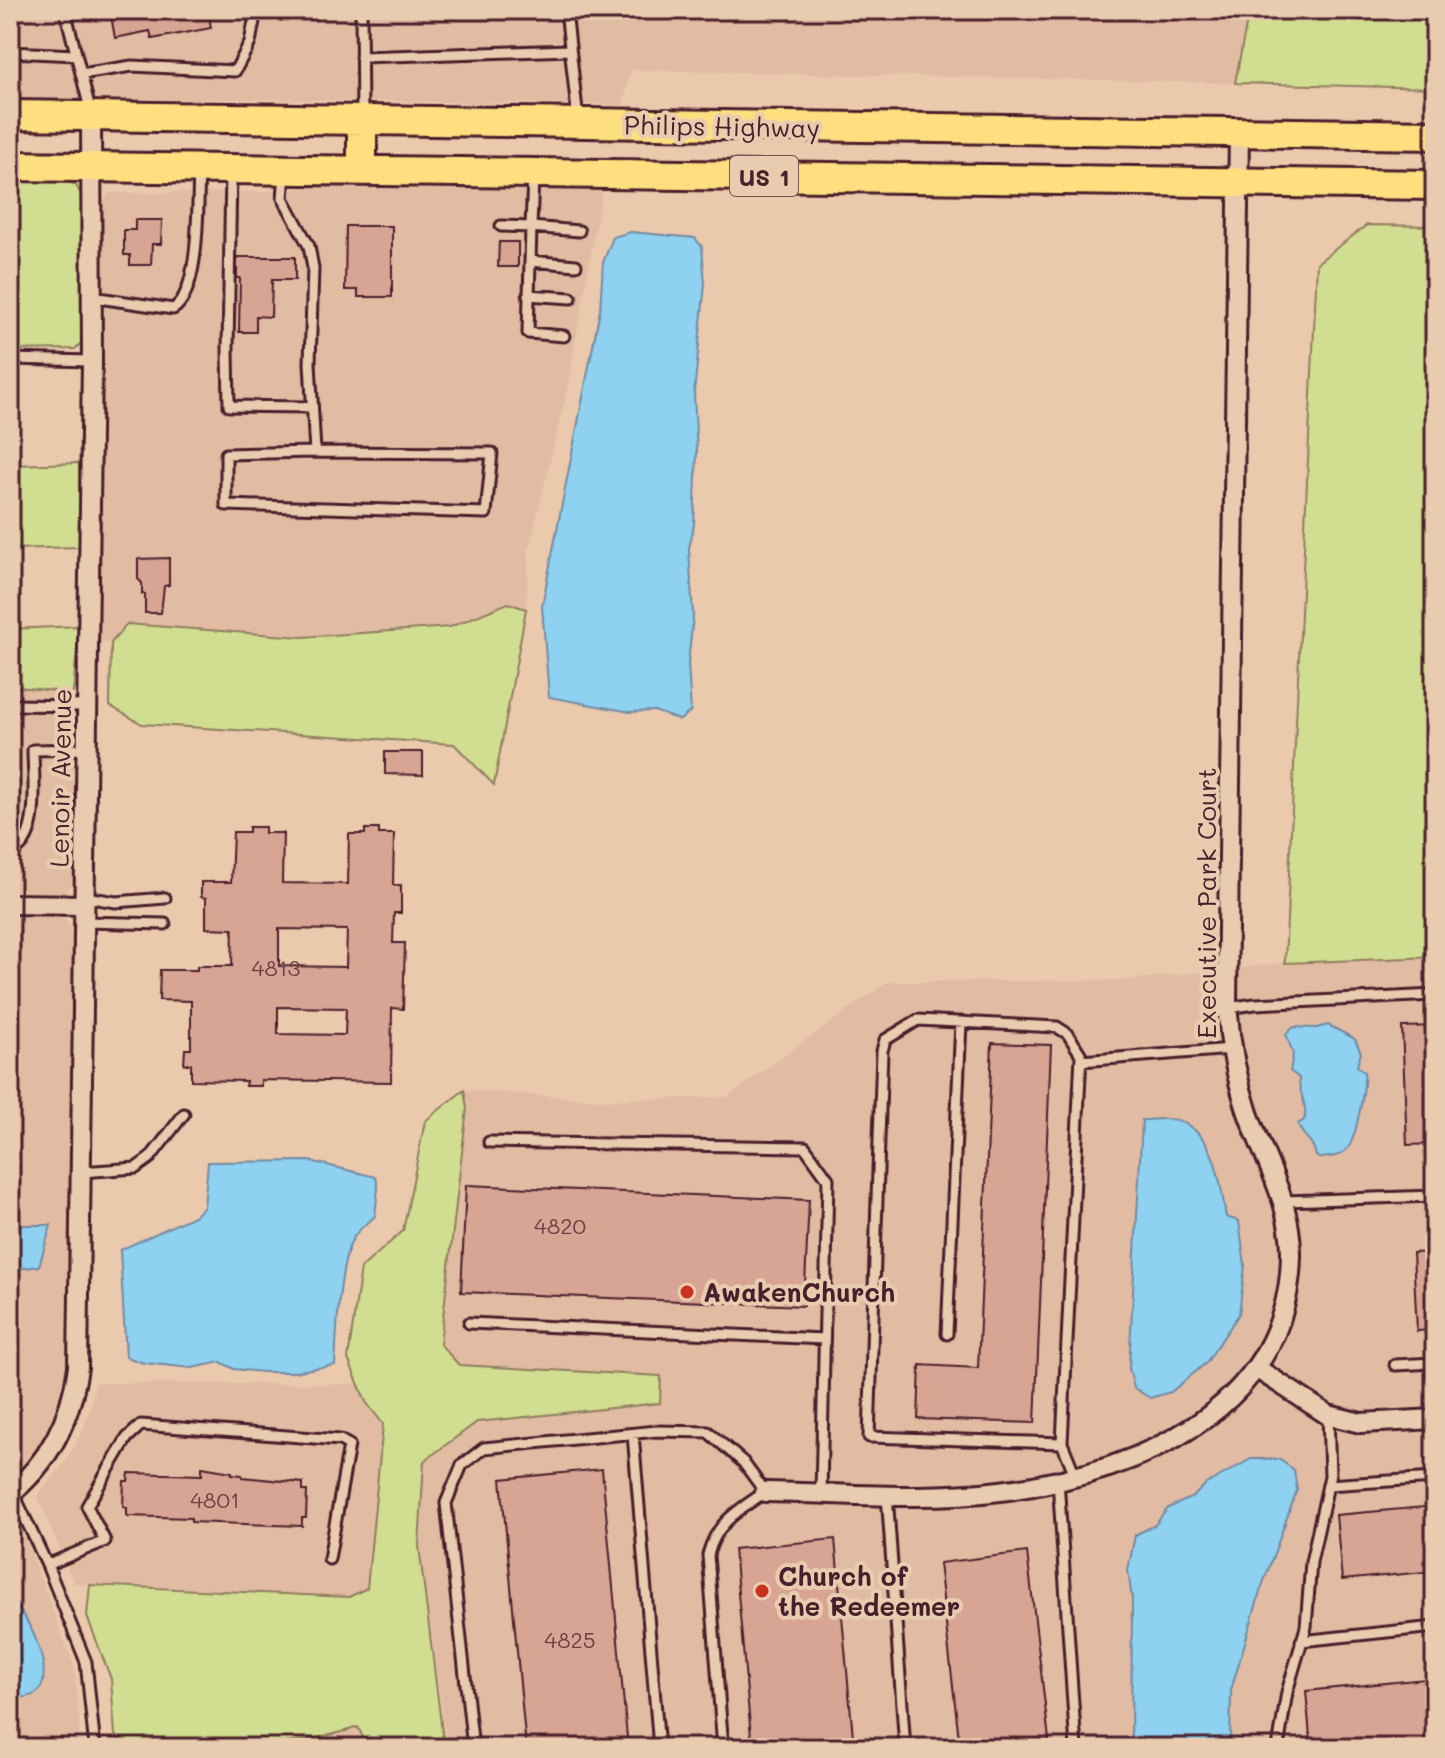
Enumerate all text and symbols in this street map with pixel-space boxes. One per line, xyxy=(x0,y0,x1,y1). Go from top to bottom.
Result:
street label: Philips Highway xyxy=(624,107,820,145)
road number: US 1 xyxy=(730,156,798,196)
street label: Lenoir Avenue xyxy=(41,688,79,868)
street label: Executive Park Court xyxy=(1189,767,1223,1039)
house number: 4813 xyxy=(252,953,301,982)
house number: 4820 xyxy=(534,1211,586,1240)
place label: AwakenChurch xyxy=(703,1275,895,1309)
marker: AwakenChurch xyxy=(678,1283,696,1301)
house number: 4801 xyxy=(190,1485,240,1514)
place label: Church of the Redeemer xyxy=(778,1559,960,1623)
marker: Church of the Redeemer xyxy=(753,1582,771,1600)
house number: 4825 xyxy=(544,1625,596,1654)

